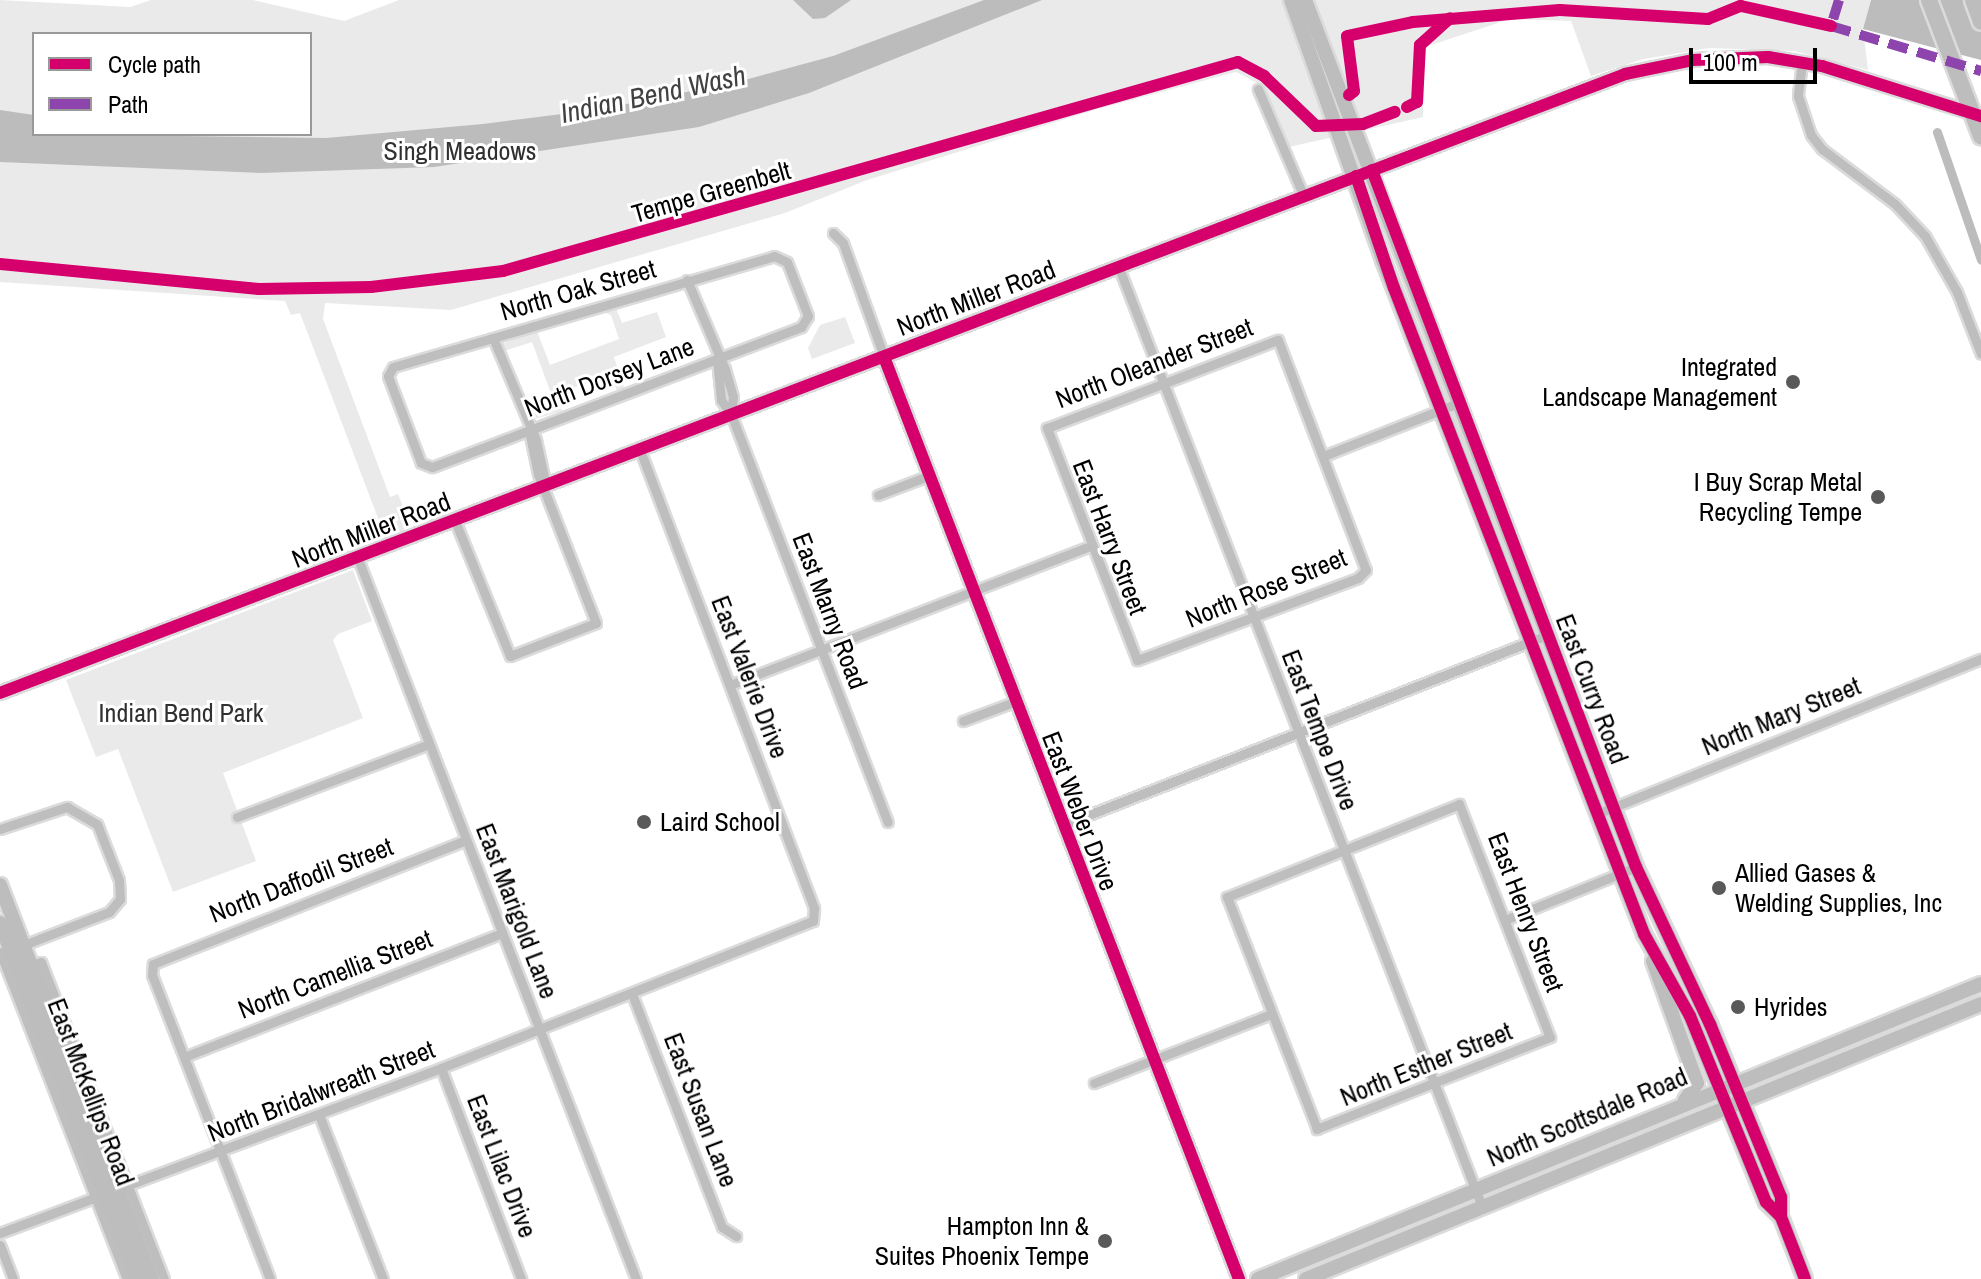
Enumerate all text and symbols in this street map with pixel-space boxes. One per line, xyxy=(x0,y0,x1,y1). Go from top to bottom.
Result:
legend xyxy=(32,32,312,136)
scale bar xyxy=(1693,32,1821,82)
text: 100 m xyxy=(1703,46,1758,78)
text: Cycle path xyxy=(108,48,201,80)
water label: Indian Bend Wash xyxy=(557,58,749,130)
text: Path xyxy=(108,88,149,120)
park label: Singh Meadows xyxy=(384,135,536,167)
street label: Tempe Greenbelt xyxy=(628,154,794,230)
street label: North Oak Street xyxy=(497,253,659,327)
street label: North Miller Road xyxy=(892,254,1060,342)
street label: North Oleander Street xyxy=(1051,311,1257,415)
street label: North Dorsey Lane xyxy=(520,330,698,424)
place label: Integrated Landscape Management xyxy=(1542,351,1777,412)
marker: Integrated Landscape Management xyxy=(1784,373,1802,391)
street label: East Harry Street xyxy=(1066,455,1154,619)
place label: I Buy Scrap Metal Recycling Tempe xyxy=(1694,466,1862,528)
street label: North Miller Road xyxy=(287,486,455,574)
marker: I Buy Scrap Metal Recycling Tempe xyxy=(1869,488,1887,506)
street label: East Marny Road xyxy=(786,529,874,693)
street label: North Rose Street xyxy=(1181,542,1351,634)
street label: East Valerie Drive xyxy=(705,591,795,763)
street label: East Curry Road xyxy=(1549,610,1635,768)
street label: East Tempe Drive xyxy=(1275,645,1365,815)
street label: North Mary Street xyxy=(1697,670,1865,762)
park label: Indian Bend Park xyxy=(99,697,263,729)
street label: East Weber Drive xyxy=(1035,727,1125,895)
place label: Laird School xyxy=(660,806,780,838)
marker: Laird School xyxy=(635,813,653,831)
street label: East Marigold Lane xyxy=(469,819,565,1003)
street label: East Henry Street xyxy=(1481,828,1571,996)
street label: North Daffodil Street xyxy=(205,831,397,929)
place label: Allied Gases & Welding Supplies, Inc xyxy=(1735,857,1942,918)
marker: Allied Gases & Welding Supplies, Inc xyxy=(1710,879,1728,897)
street label: North Camellia Street xyxy=(234,923,436,1025)
place label: Hyrides xyxy=(1754,991,1827,1023)
street label: East McKellips Road xyxy=(41,994,141,1190)
marker: Hyrides xyxy=(1729,998,1747,1016)
street label: North Esther Street xyxy=(1336,1015,1516,1113)
street label: East Susan Lane xyxy=(657,1029,745,1191)
street label: North Bridalwreath Street xyxy=(203,1033,439,1149)
street label: North Scottsdale Road xyxy=(1482,1061,1692,1173)
street label: East Lilac Drive xyxy=(460,1090,544,1242)
place label: Hampton Inn & Suites Phoenix Tempe xyxy=(874,1210,1089,1272)
marker: Hampton Inn & Suites Phoenix Tempe xyxy=(1096,1232,1114,1250)

